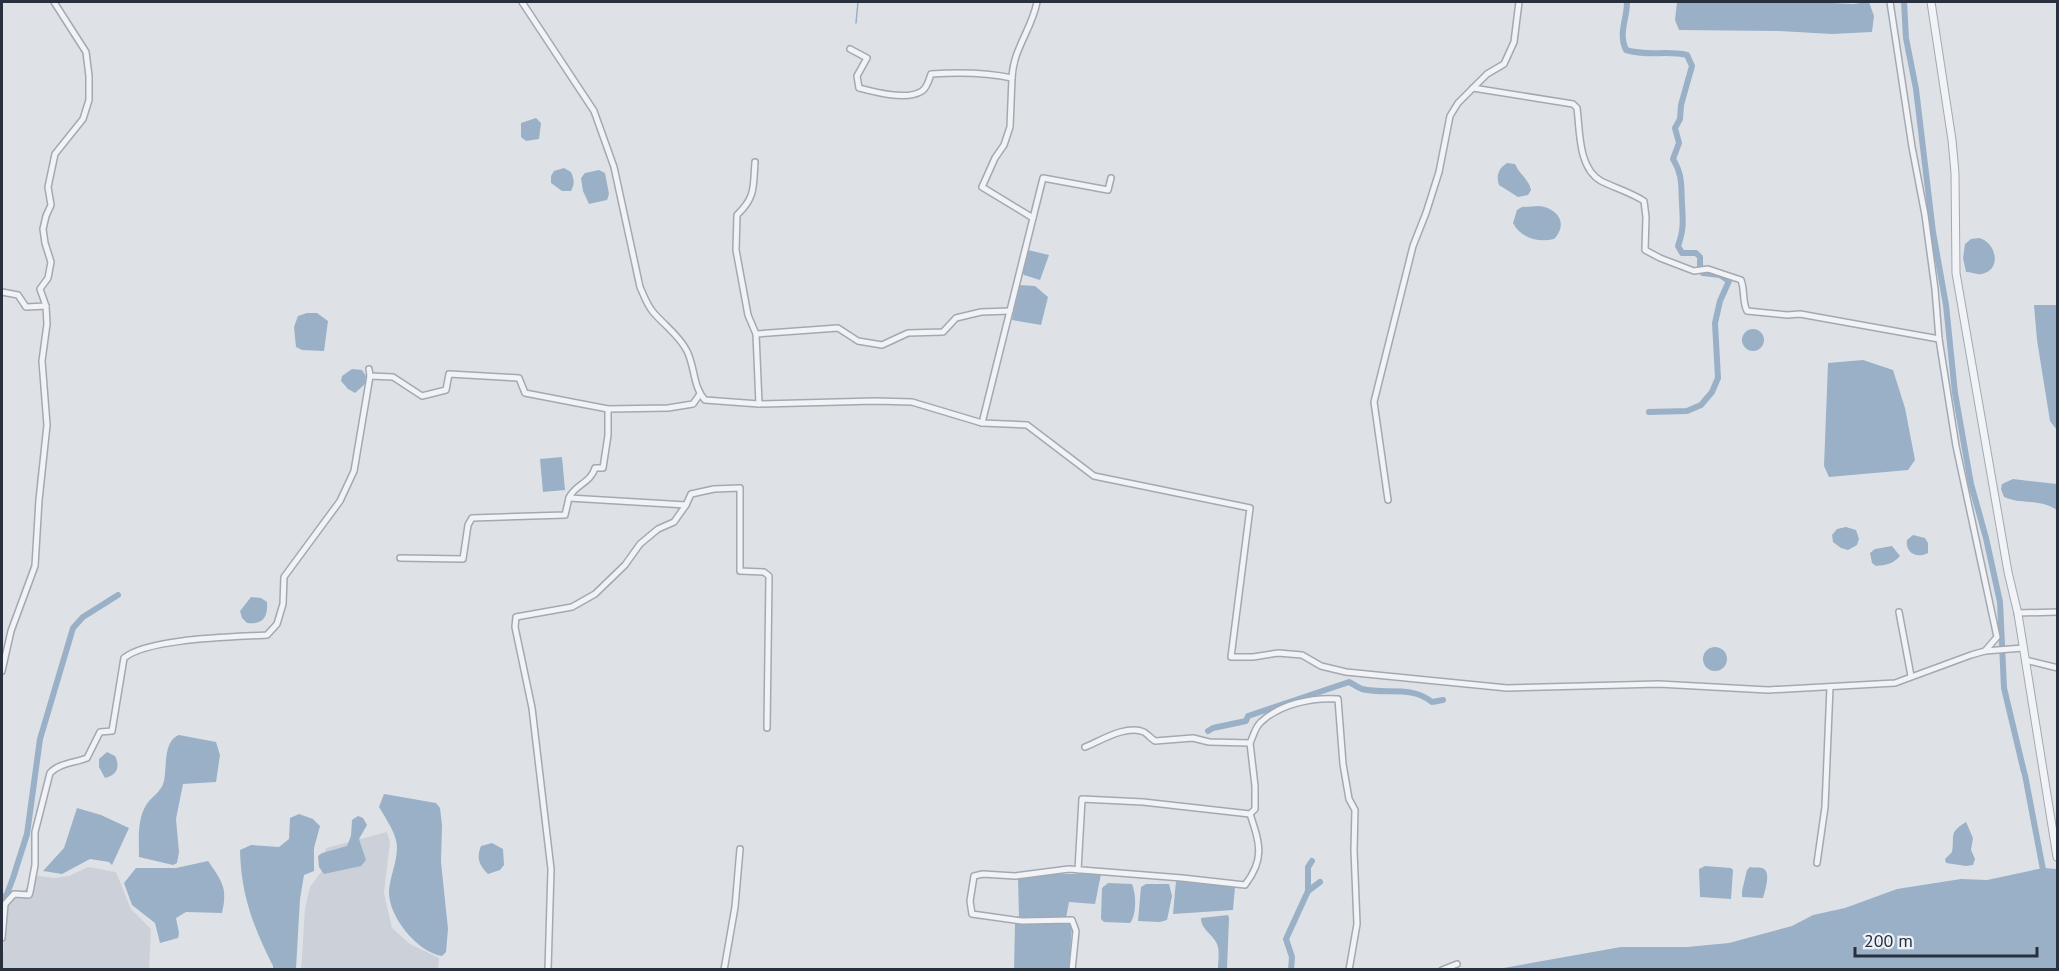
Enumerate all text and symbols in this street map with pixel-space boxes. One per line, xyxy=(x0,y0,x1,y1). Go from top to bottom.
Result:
scale bar xyxy=(1855,920,2036,958)
text: 200 m xyxy=(1864,929,1913,952)

